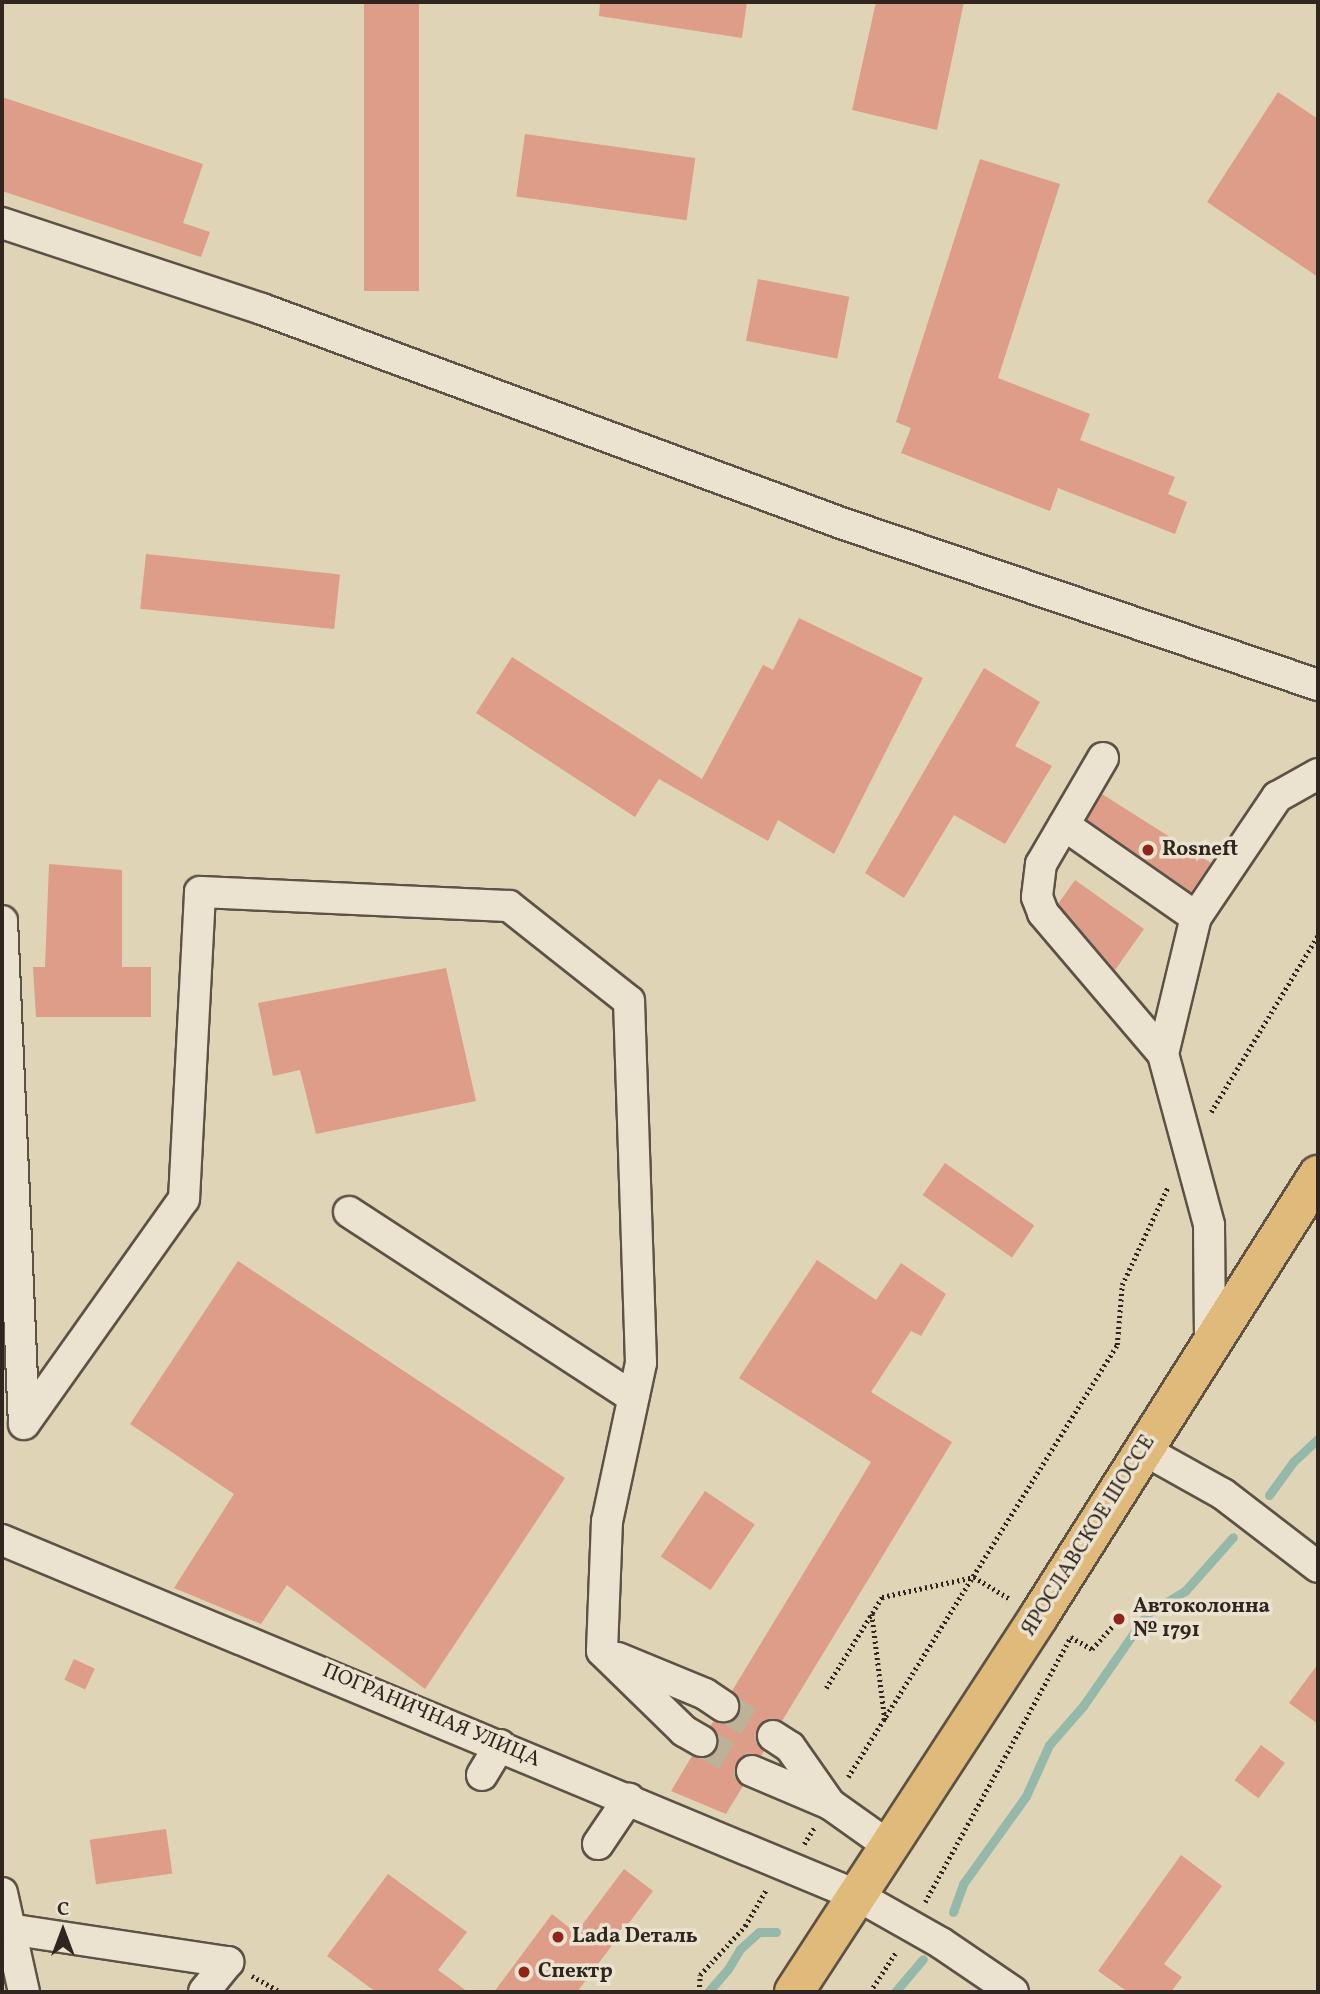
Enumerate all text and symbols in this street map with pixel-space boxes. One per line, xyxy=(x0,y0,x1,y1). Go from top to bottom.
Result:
place label: Rosneft xyxy=(1162,837,1238,863)
marker: Rosneft xyxy=(1140,842,1156,858)
street label: ЯРОСЛАВСКОЕ ШОССЕ xyxy=(1017,1431,1161,1641)
place label: Автоколонна № 1791 xyxy=(1133,1594,1270,1644)
marker: Автоколонна № 1791 xyxy=(1111,1611,1127,1627)
street label: ПОГРАНИЧНАЯ УЛИЦА xyxy=(318,1659,544,1773)
north arrow xyxy=(28,1896,98,1966)
text: С xyxy=(57,1897,69,1923)
place label: Lada Dеталь xyxy=(572,1924,698,1950)
marker: Lada Dеталь xyxy=(550,1929,566,1945)
place label: Спектр xyxy=(538,1959,613,1985)
marker: Спектр xyxy=(516,1964,532,1980)

